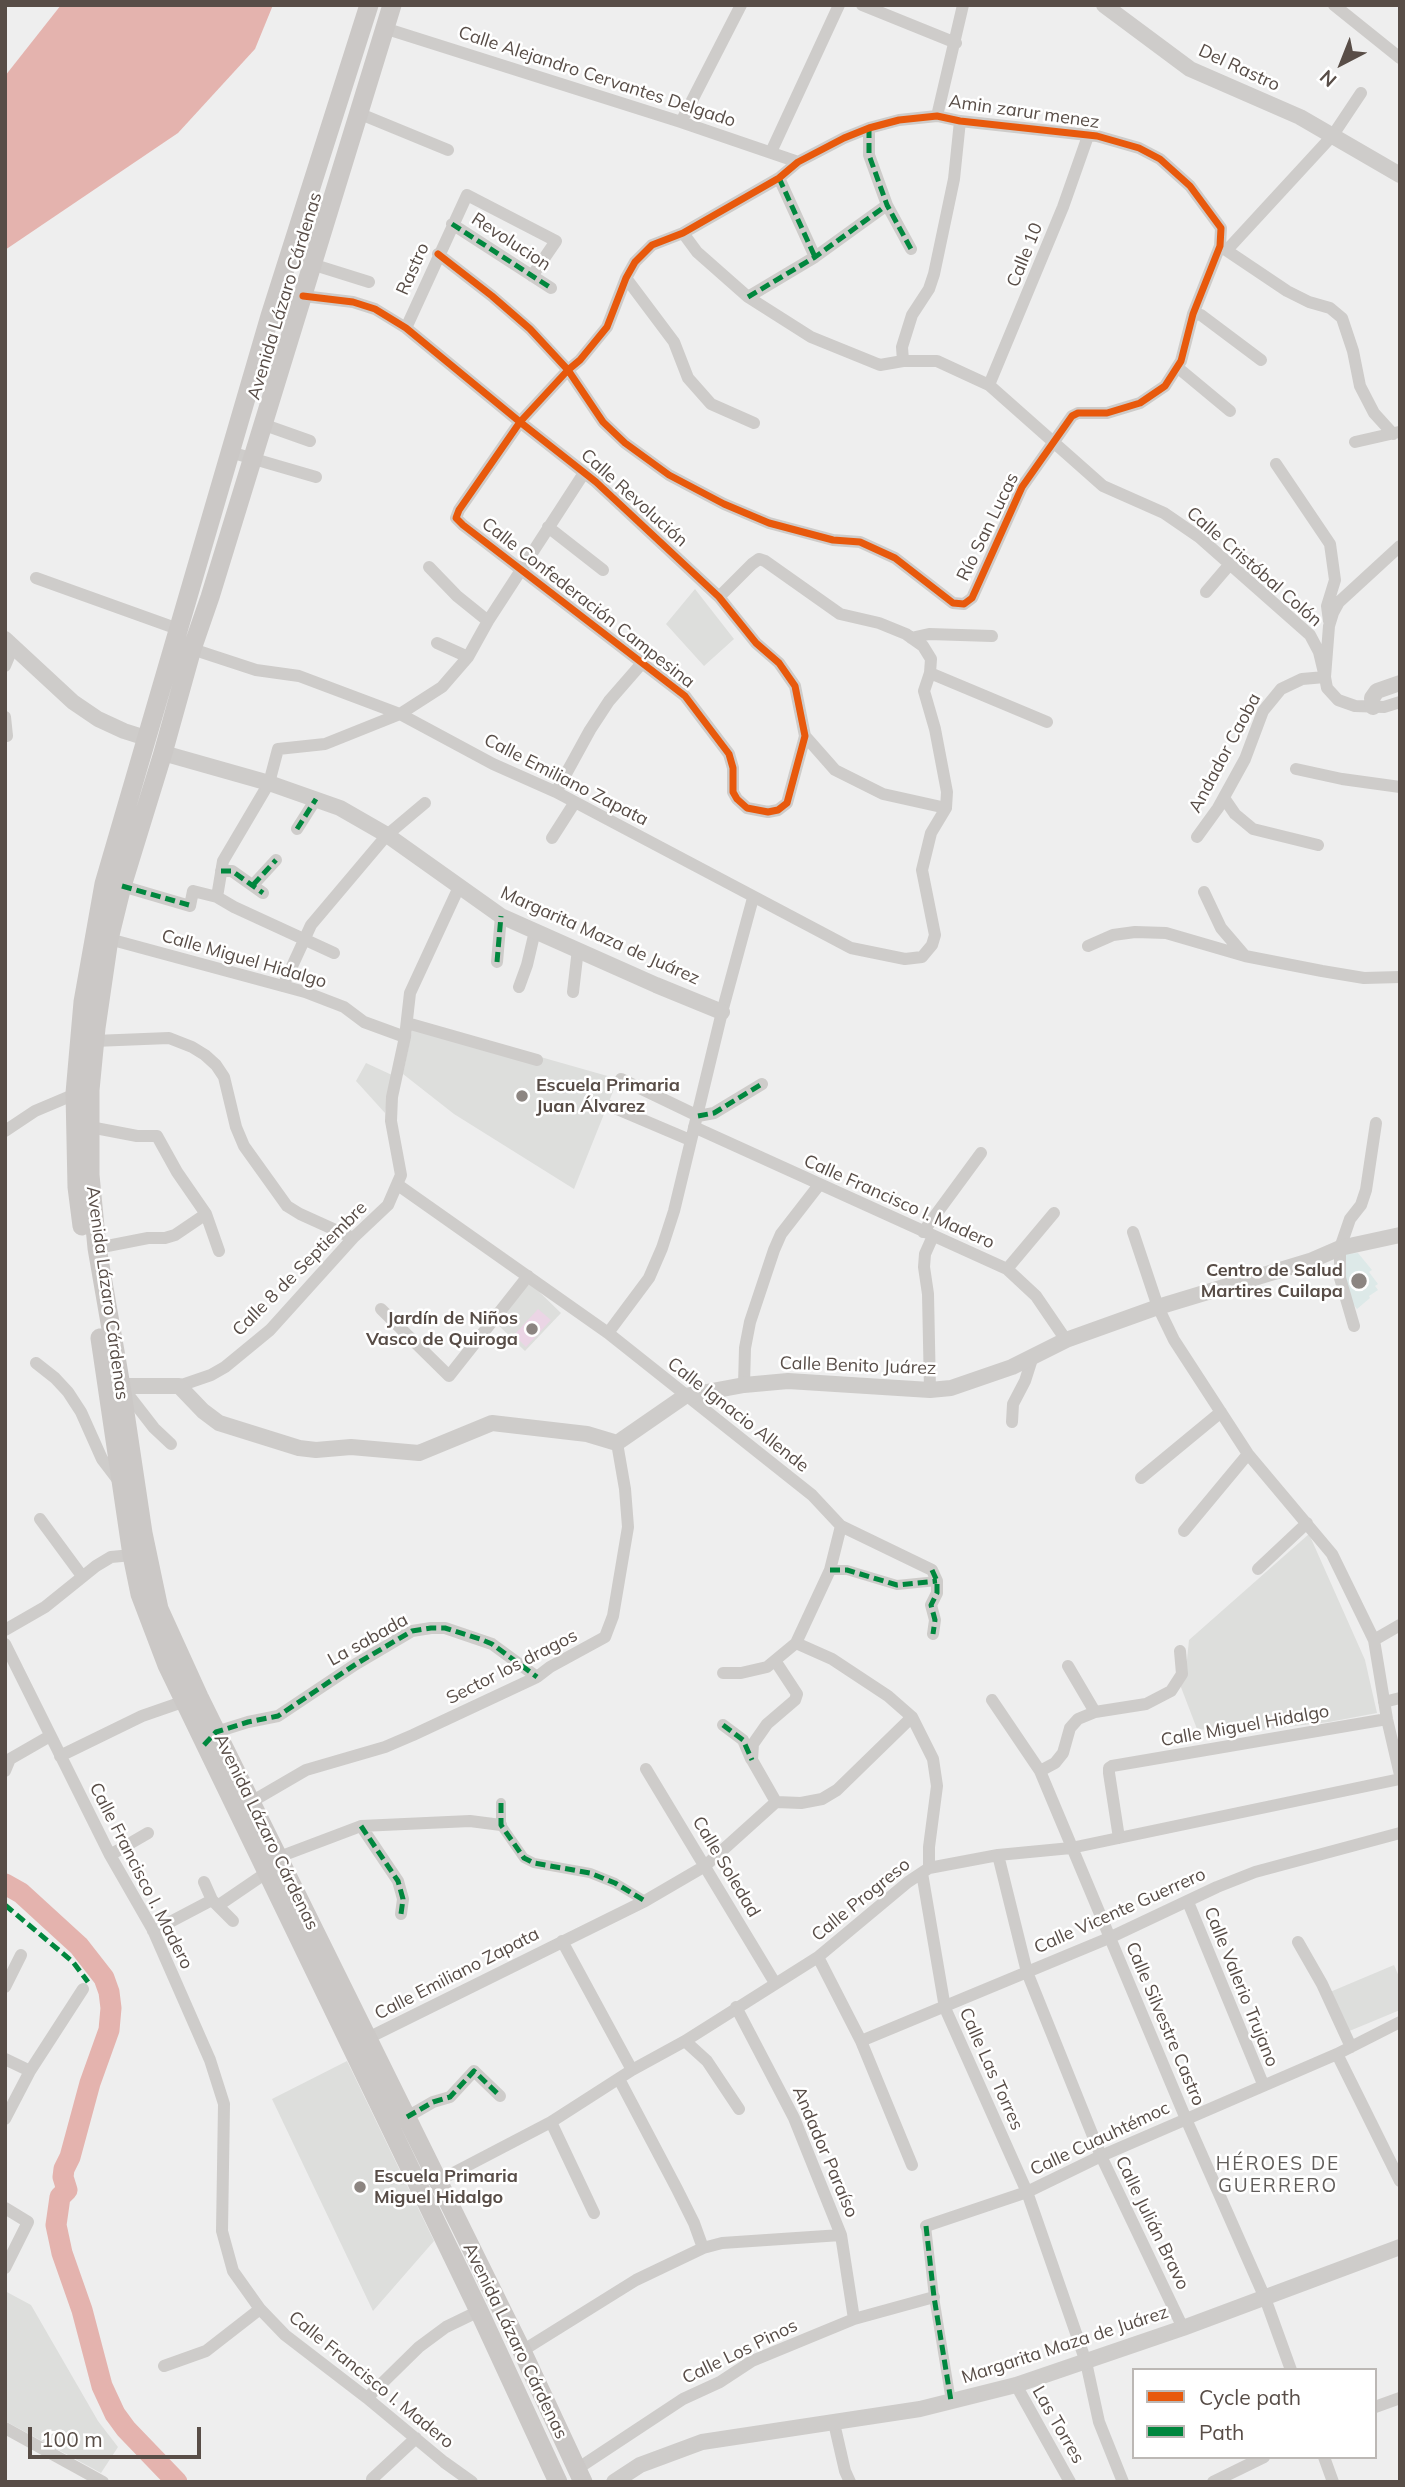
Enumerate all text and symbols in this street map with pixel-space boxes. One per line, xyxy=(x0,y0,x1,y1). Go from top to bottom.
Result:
street label: Calle Alejandro Cervantes Delgado xyxy=(456,22,738,132)
north arrow xyxy=(1307,28,1377,98)
street label: Del Rastro xyxy=(1195,40,1283,96)
text: N xyxy=(1315,65,1341,92)
street label: Amin zarur menez xyxy=(947,91,1101,133)
street label: Avenida Lázaro Cárdenas xyxy=(243,190,327,402)
street label: Revolucion xyxy=(467,208,555,276)
street label: Calle 10 xyxy=(1002,220,1048,290)
street label: Rastro xyxy=(392,239,434,299)
street label: Calle Revolución xyxy=(576,444,692,552)
street label: Río San Lucas xyxy=(953,469,1023,585)
street label: Calle Cristóbal Colón xyxy=(1182,502,1326,632)
street label: Calle Confederación Campesina xyxy=(477,513,699,693)
street label: Andador Caoba xyxy=(1184,689,1266,817)
street label: Calle Emiliano Zapata xyxy=(480,729,652,831)
street label: Margarita Maza de Juárez xyxy=(497,882,703,990)
street label: Calle Miguel Hidalgo xyxy=(159,925,329,993)
place label: Escuela Primaria Juan Álvarez xyxy=(536,1075,680,1118)
marker: Escuela Primaria Juan Álvarez xyxy=(514,1088,530,1104)
street label: Calle Francisco I. Madero xyxy=(800,1150,998,1254)
street label: Avenida Lázaro Cárdenas xyxy=(81,1185,133,1401)
street label: Calle 8 de Septiembre xyxy=(228,1197,372,1341)
place label: Centro de Salud Martires Cuilapa xyxy=(1201,1260,1343,1302)
marker: Centro de Salud Martires Cuilapa xyxy=(1349,1271,1369,1291)
place label: Jardín de Niños Vasco de Quiroga xyxy=(366,1308,518,1350)
marker: Jardín de Niños Vasco de Quiroga xyxy=(524,1321,540,1337)
street label: Calle Benito Juárez xyxy=(779,1352,937,1380)
street label: Calle Ignacio Allende xyxy=(663,1353,813,1477)
street label: La sabada xyxy=(324,1609,412,1671)
street label: Sector los dragos xyxy=(443,1625,581,1709)
street label: Calle Miguel Hidalgo xyxy=(1159,1701,1331,1751)
street label: Avenida Lázaro Cárdenas xyxy=(209,1730,323,1934)
street label: Calle Francisco I. Madero xyxy=(85,1779,197,1973)
street label: Calle Soledad xyxy=(687,1813,765,1921)
street label: Calle Progreso xyxy=(807,1854,915,1946)
street label: Calle Vicente Guerrero xyxy=(1031,1863,1209,1959)
street label: Calle Valerio Trujano xyxy=(1199,1904,1283,2070)
street label: Calle Emiliano Zapata xyxy=(371,1923,543,2025)
street label: Calle Silvestre Castro xyxy=(1121,1939,1209,2109)
street label: Calle Las Torres xyxy=(954,2005,1028,2133)
street label: Andador Paraíso xyxy=(788,2083,862,2221)
street label: Calle Cuauhtémoc xyxy=(1027,2097,1173,2181)
street label: Calle Julián Bravo xyxy=(1110,2153,1194,2293)
district label: HÉROES DE GUERRERO xyxy=(1217,2153,1339,2197)
place label: Escuela Primaria Miguel Hidalgo xyxy=(374,2166,518,2208)
marker: Escuela Primaria Miguel Hidalgo xyxy=(352,2179,368,2195)
street label: Avenida Lázaro Cárdenas xyxy=(458,2239,572,2443)
street label: Margarita Maza de Juárez xyxy=(959,2301,1171,2389)
street label: Calle Francisco I. Madero xyxy=(284,2307,458,2453)
street label: Calle Los Pinos xyxy=(679,2315,801,2389)
legend xyxy=(1132,2368,1377,2459)
street label: Las Torres xyxy=(1027,2382,1089,2468)
text: Cycle path xyxy=(1199,2384,1301,2410)
scale bar xyxy=(32,2414,205,2458)
text: Path xyxy=(1199,2419,1244,2445)
text: 100 m xyxy=(41,2426,103,2452)

